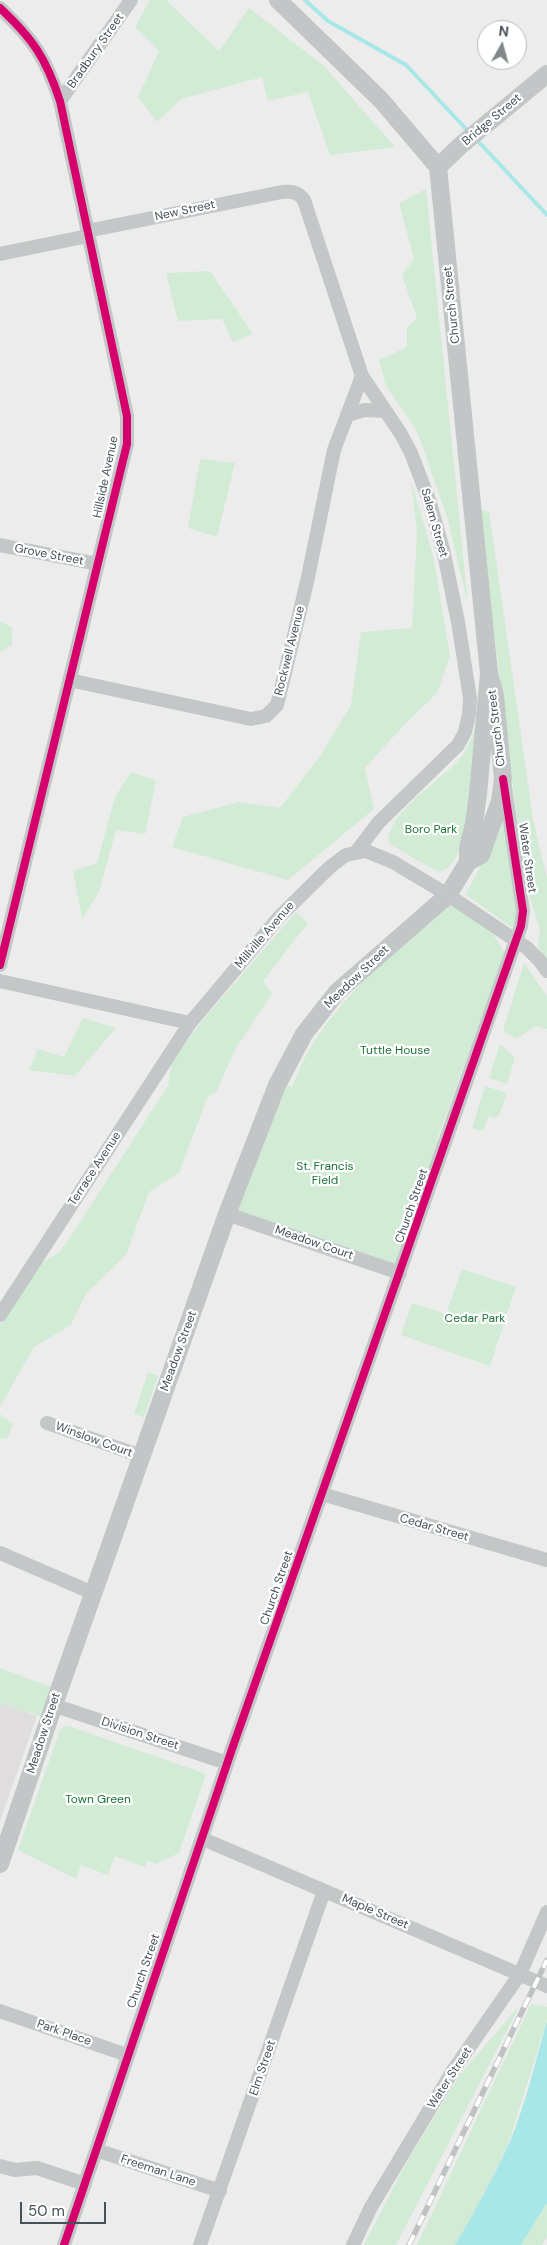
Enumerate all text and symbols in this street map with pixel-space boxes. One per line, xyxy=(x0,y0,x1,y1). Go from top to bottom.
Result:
street label: Bradbury Street xyxy=(65,11,127,91)
north arrow xyxy=(477,20,527,70)
text: N xyxy=(498,22,510,41)
street label: Bridge Street xyxy=(460,91,524,149)
street label: New Street xyxy=(154,198,216,224)
street label: Church Street xyxy=(441,266,463,344)
street label: Hillside Avenue xyxy=(90,435,122,519)
street label: Salem Street xyxy=(417,487,451,559)
street label: Grove Street xyxy=(13,541,85,569)
street label: Rockwell Avenue xyxy=(272,605,308,697)
street label: Church Street xyxy=(485,689,509,767)
street label: Water Street xyxy=(515,822,539,894)
park label: Boro Park xyxy=(405,823,457,837)
street label: Millville Avenue xyxy=(232,899,298,971)
street label: Meadow Street xyxy=(322,943,392,1011)
park label: Tuttle House xyxy=(360,1044,430,1058)
street label: Terrace Avenue xyxy=(66,1129,124,1209)
park label: St. Francis Field xyxy=(296,1160,354,1188)
street label: Church Street xyxy=(393,1167,431,1245)
street label: Meadow Court xyxy=(273,1223,355,1263)
street label: Meadow Street xyxy=(158,1309,200,1393)
park label: Cedar Park xyxy=(445,1312,505,1326)
street label: Winslow Court xyxy=(53,1419,135,1461)
street label: Cedar Street xyxy=(398,1511,470,1545)
street label: Church Street xyxy=(258,1549,296,1627)
street label: Meadow Street xyxy=(24,1691,64,1775)
street label: Division Street xyxy=(100,1715,180,1753)
park label: Town Green xyxy=(65,1793,131,1807)
street label: Maple Street xyxy=(340,1892,410,1932)
street label: Church Street xyxy=(125,1932,163,2010)
street label: Park Place xyxy=(35,2017,93,2049)
street label: Elm Street xyxy=(247,2039,279,2097)
street label: Water Street xyxy=(425,2045,475,2111)
street label: Freeman Lane xyxy=(119,2152,197,2190)
scale bar xyxy=(22,2192,109,2224)
text: 50 m xyxy=(28,2201,65,2221)

